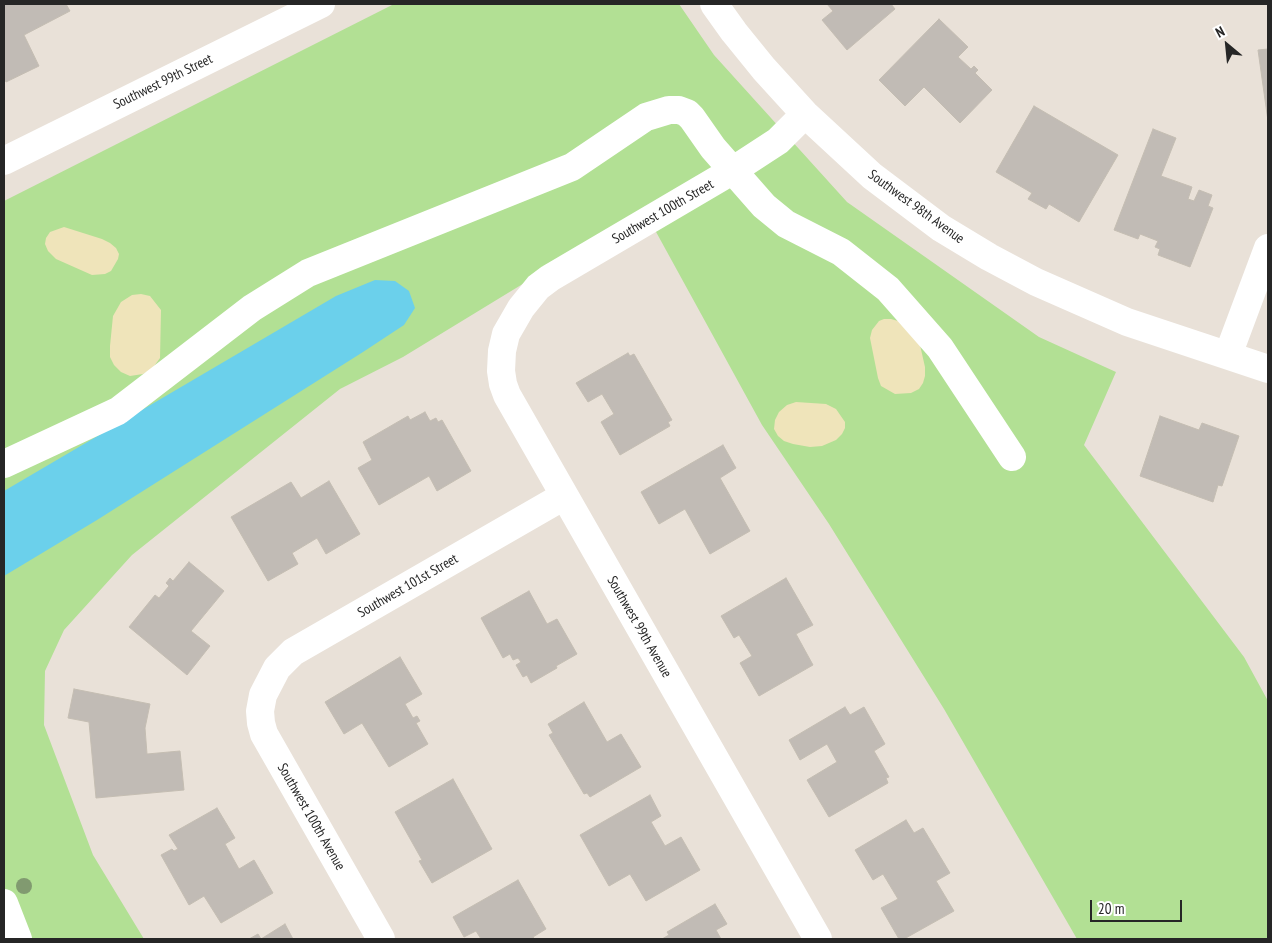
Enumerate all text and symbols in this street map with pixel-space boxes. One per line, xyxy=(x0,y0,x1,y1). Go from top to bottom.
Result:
north arrow xyxy=(1202,20,1252,70)
text: N xyxy=(1212,22,1228,41)
street label: Southwest 99th Street xyxy=(111,51,215,113)
street label: Southwest 98th Avenue xyxy=(865,167,967,247)
street label: Southwest 100th Street xyxy=(609,176,717,248)
street label: Southwest 101st Street xyxy=(355,550,461,622)
street label: Southwest 99th Avenue xyxy=(603,573,675,681)
street label: Southwest 100th Avenue xyxy=(274,760,348,874)
scale bar xyxy=(1092,890,1184,922)
text: 20 m xyxy=(1098,899,1124,918)

